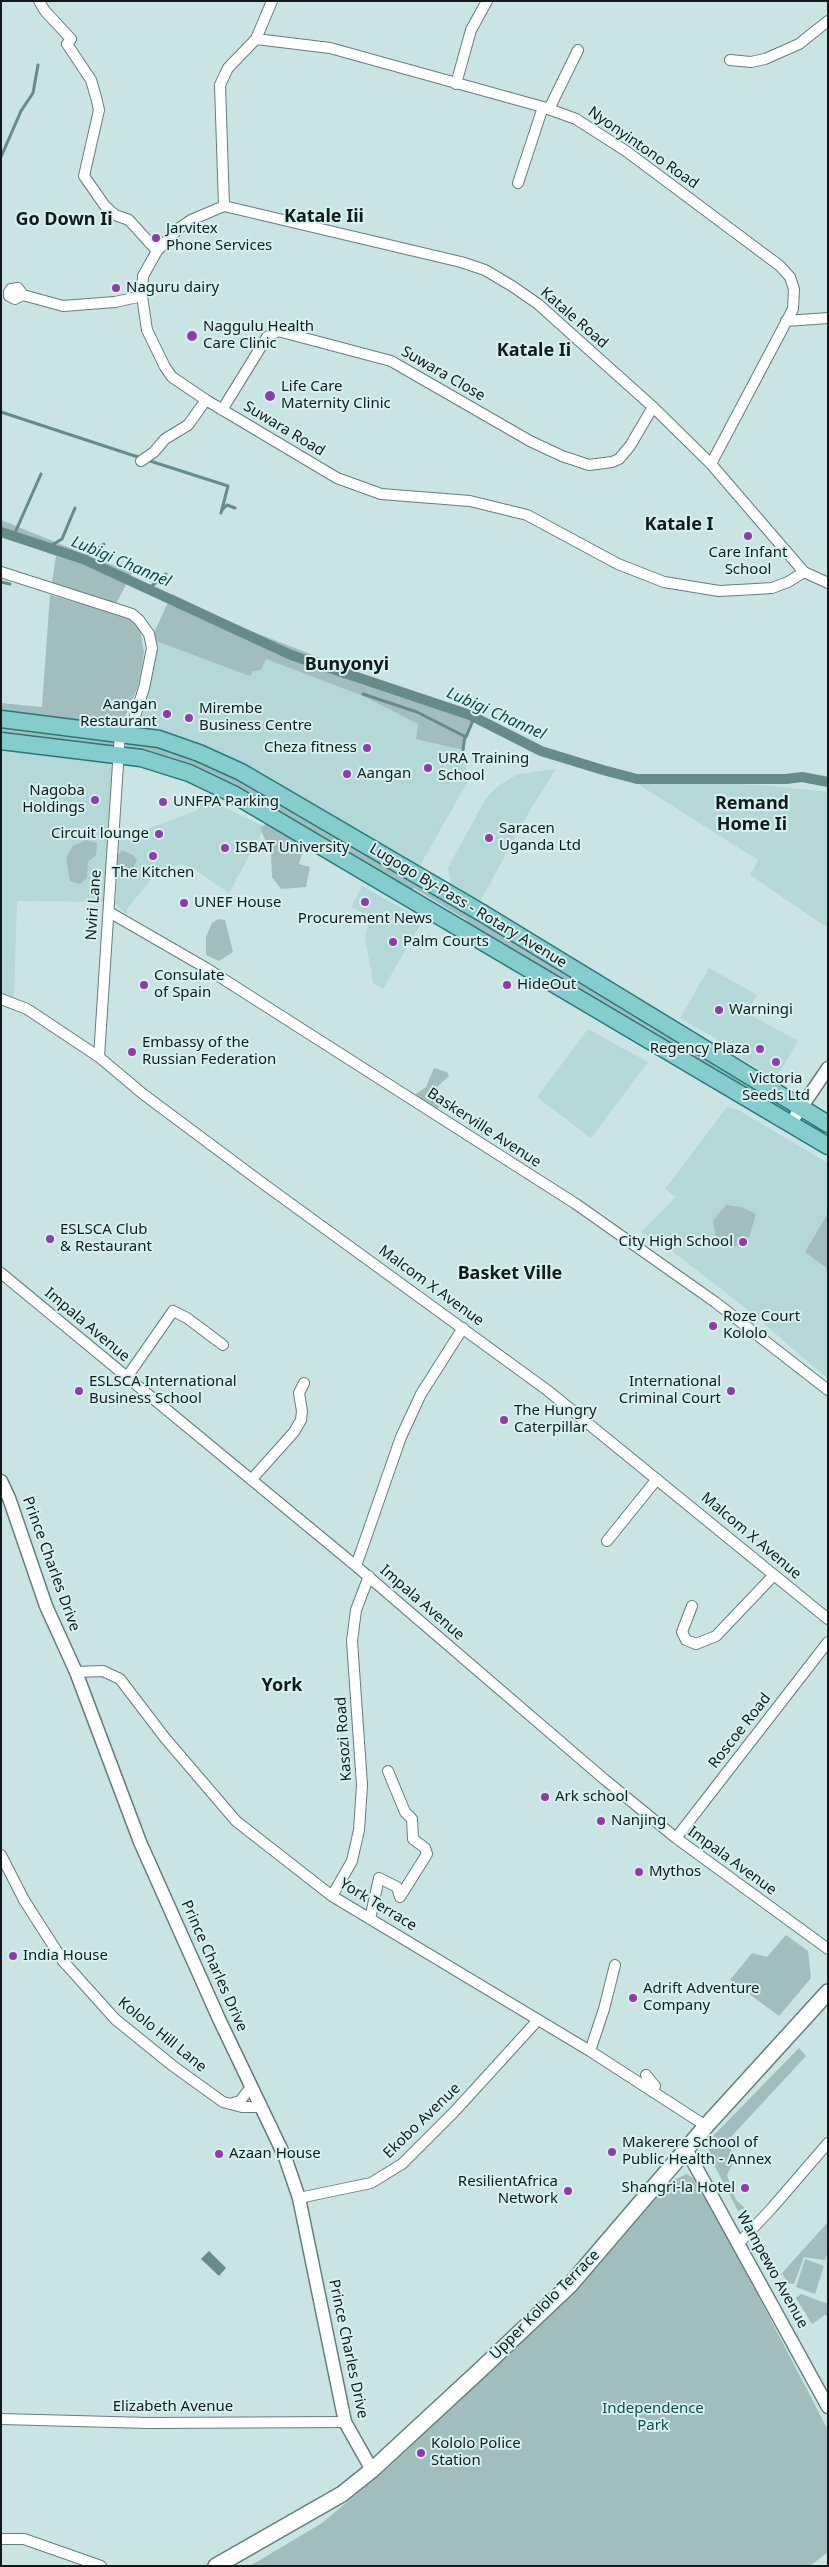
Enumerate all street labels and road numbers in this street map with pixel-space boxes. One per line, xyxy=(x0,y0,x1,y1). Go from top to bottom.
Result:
street label: Nyonyintono Road xyxy=(584,103,702,193)
street label: Katale Road xyxy=(536,284,612,352)
street label: Suwara Close xyxy=(398,343,488,405)
street label: Suwara Road xyxy=(240,398,328,460)
street label: Lugogo By-Pass - Rotary Avenue xyxy=(366,840,570,972)
street label: Nviri Lane xyxy=(83,869,105,941)
street label: Baskerville Avenue xyxy=(424,1084,544,1172)
street label: Malcom X Avenue xyxy=(375,1242,487,1330)
street label: Impala Avenue xyxy=(41,1284,133,1366)
street label: Malcom X Avenue xyxy=(697,1489,805,1583)
street label: Prince Charles Drive xyxy=(18,1494,84,1634)
street label: Impala Avenue xyxy=(376,1562,468,1644)
street label: Roscoe Road xyxy=(705,1690,775,1772)
street label: Kasozi Road xyxy=(332,1696,356,1782)
street label: Impala Avenue xyxy=(684,1823,780,1899)
street label: York Terrace xyxy=(336,1875,420,1935)
street label: Prince Charles Drive xyxy=(177,1898,251,2034)
street label: Kololo Hill Lane xyxy=(114,1994,210,2076)
street label: Ekobo Avenue xyxy=(380,2080,464,2162)
street label: Wampewo Avenue xyxy=(732,2208,812,2332)
street label: Upper Kololo Terrace xyxy=(486,2246,604,2364)
street label: Prince Charles Drive xyxy=(324,2278,372,2420)
street label: Elizabeth Avenue xyxy=(113,2398,233,2416)

